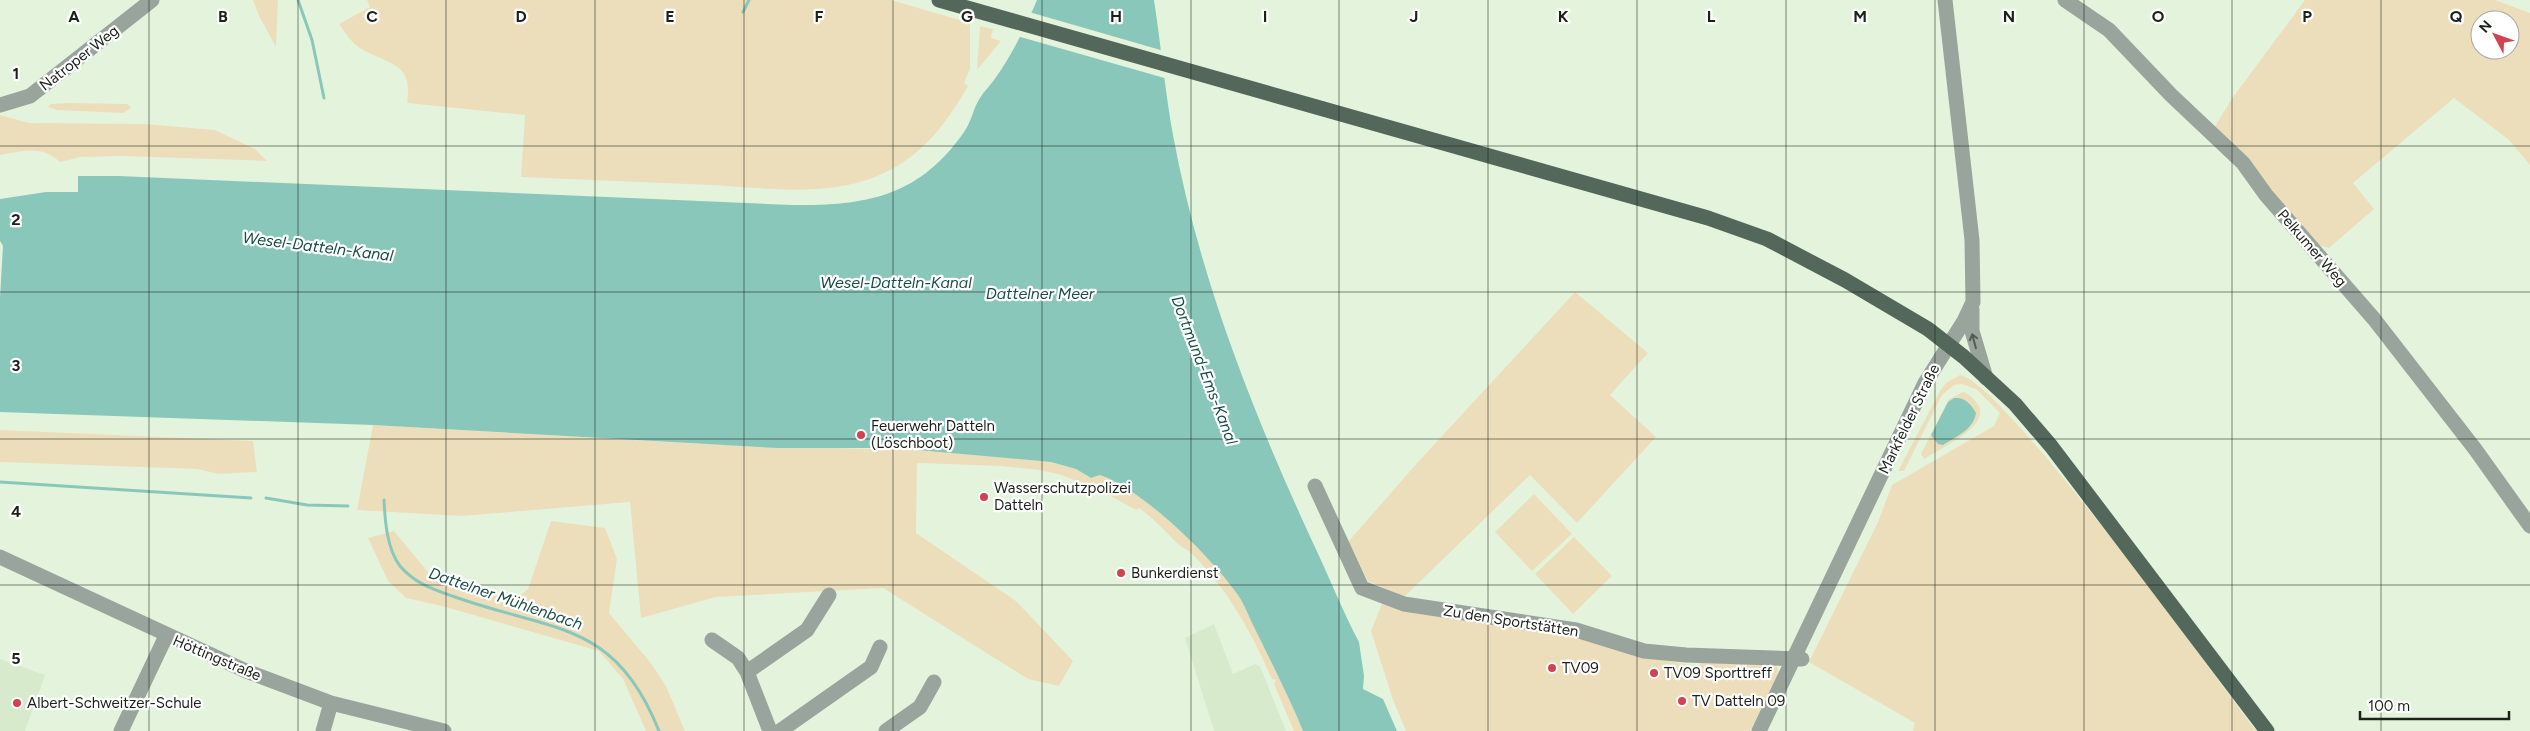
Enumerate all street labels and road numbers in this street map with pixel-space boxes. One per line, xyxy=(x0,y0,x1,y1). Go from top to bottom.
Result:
street label: Natroper Weg xyxy=(36,22,122,94)
street label: Pelkumer Weg xyxy=(2274,206,2350,290)
street label: Markfelder Straße xyxy=(1875,361,1943,477)
street label: Zu den Sportstätten xyxy=(1442,601,1580,641)
street label: Höttingstraße xyxy=(170,631,264,685)

